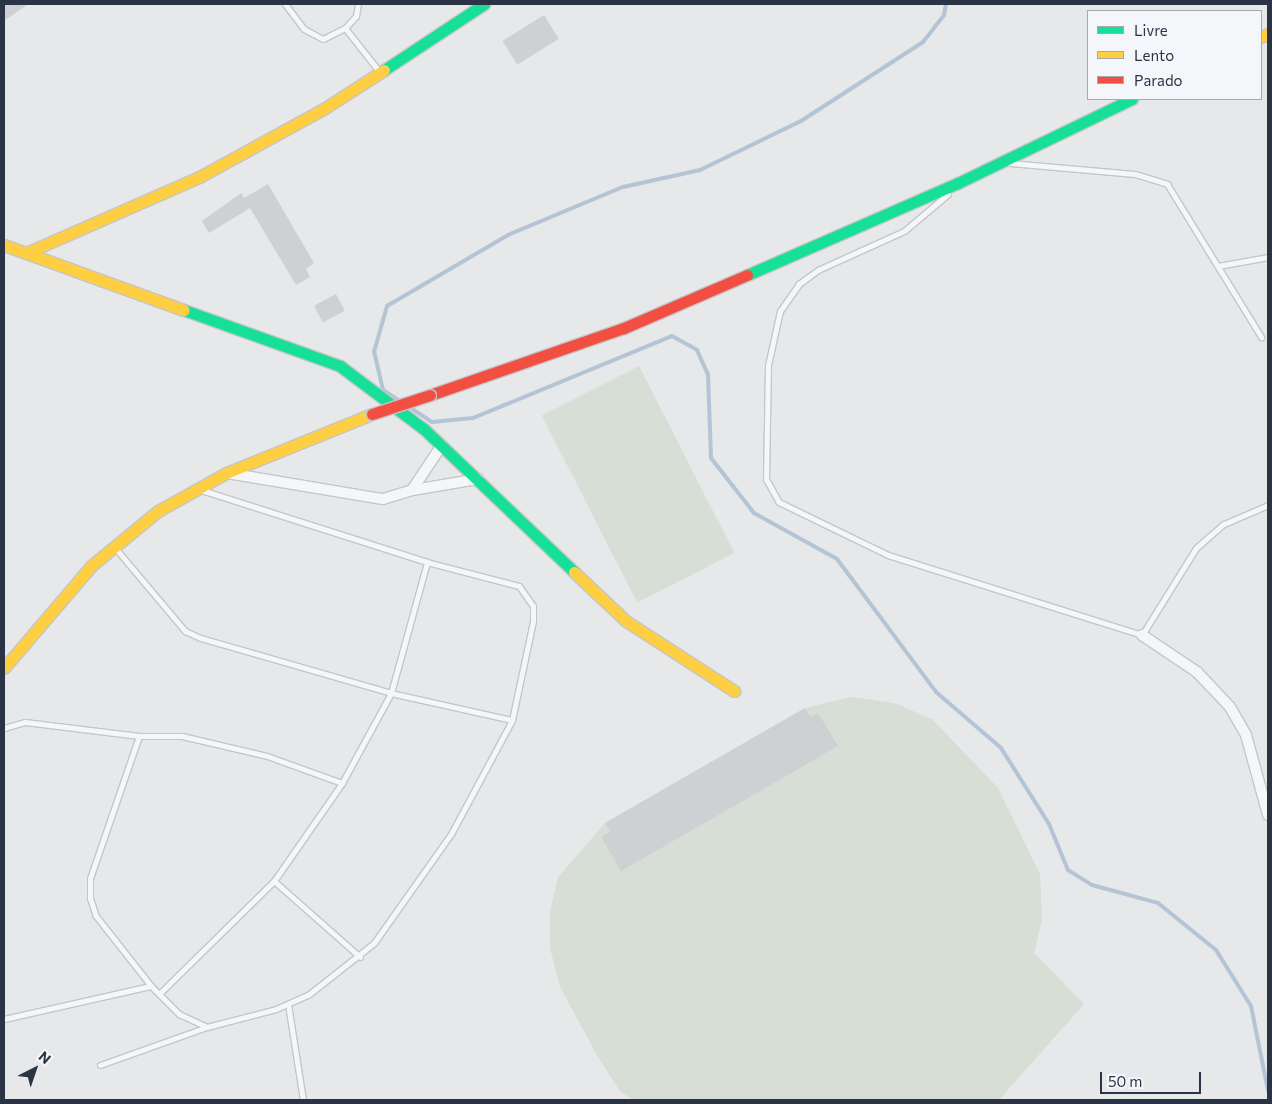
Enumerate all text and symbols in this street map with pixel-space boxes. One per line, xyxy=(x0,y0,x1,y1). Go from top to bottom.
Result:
legend xyxy=(1087,10,1262,100)
text: Livre xyxy=(1134,21,1168,39)
text: Lento xyxy=(1134,46,1174,64)
text: Parado xyxy=(1134,71,1183,89)
north arrow xyxy=(10,1044,60,1094)
text: N xyxy=(36,1047,55,1067)
scale bar xyxy=(1102,1062,1203,1094)
text: 50 m xyxy=(1108,1072,1142,1090)

